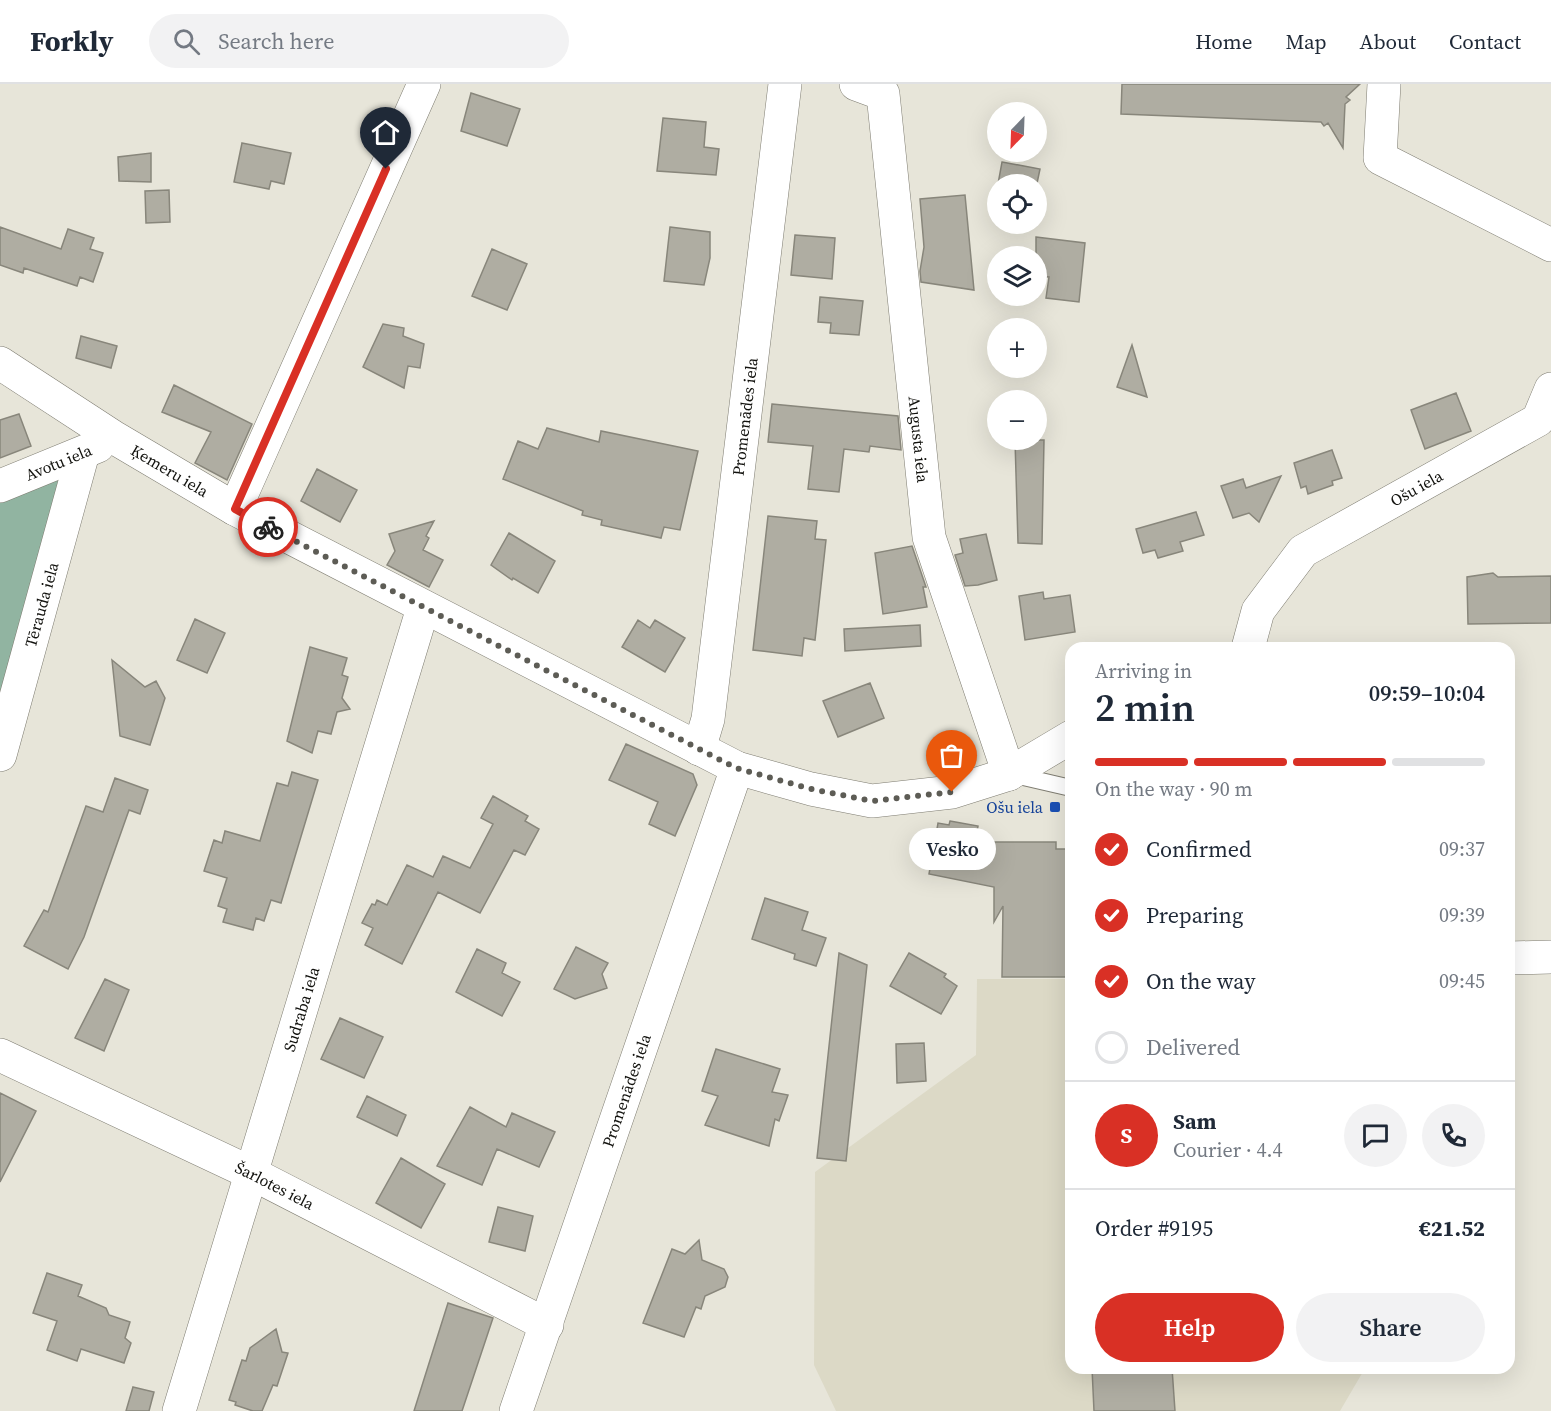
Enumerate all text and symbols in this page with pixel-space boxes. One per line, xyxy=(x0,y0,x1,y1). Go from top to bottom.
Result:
search box xyxy=(149,14,569,68)
text: Forkly xyxy=(30,22,113,60)
icon: search xyxy=(170,25,203,58)
text: Search here xyxy=(218,26,334,56)
text: Home xyxy=(1195,27,1253,56)
text: Map xyxy=(1286,27,1327,56)
text: About xyxy=(1360,27,1416,56)
text: Contact xyxy=(1449,27,1521,56)
north arrow xyxy=(987,102,1047,162)
map controls xyxy=(987,102,1047,450)
pin xyxy=(360,107,411,169)
icon: home xyxy=(369,116,402,149)
button: locate xyxy=(987,174,1047,234)
button: layers xyxy=(987,246,1047,306)
button: + xyxy=(987,318,1047,378)
street label: Promenādes iela xyxy=(727,355,763,477)
button: − xyxy=(987,390,1047,450)
street label: Augusta iela xyxy=(903,395,934,484)
street label: Avotu iela xyxy=(22,438,96,486)
street label: Ķemeru iela xyxy=(127,439,213,502)
street label: Ošu iela xyxy=(1386,464,1447,511)
courier xyxy=(238,497,298,557)
icon: bike xyxy=(252,511,285,544)
street label: Tērauda iela xyxy=(19,559,64,649)
text: Arriving in xyxy=(1095,657,1192,685)
text: 09:59–10:04 xyxy=(1369,678,1485,708)
text: 2 min xyxy=(1095,681,1195,734)
pin xyxy=(926,730,977,792)
icon: bag xyxy=(935,739,968,772)
text: On the way · 90 m xyxy=(1095,775,1252,803)
place label: Ošu iela xyxy=(986,796,1044,818)
marker: Ošu iela xyxy=(1048,800,1062,814)
callout: Vesko xyxy=(908,828,996,870)
icon: check xyxy=(1095,833,1128,866)
text: Confirmed xyxy=(1146,834,1251,864)
text: Vesko xyxy=(926,835,979,863)
text: 09:37 xyxy=(1439,835,1485,863)
icon: check xyxy=(1095,899,1128,932)
text: Preparing xyxy=(1146,900,1243,930)
text: 09:39 xyxy=(1439,901,1485,929)
street label: Sudraba iela xyxy=(278,963,325,1054)
icon: check xyxy=(1095,965,1128,998)
text: On the way xyxy=(1146,966,1255,996)
text: 09:45 xyxy=(1439,967,1485,995)
street label: Promenādes iela xyxy=(597,1030,656,1150)
text: Delivered xyxy=(1146,1032,1240,1062)
button: chat xyxy=(1344,1104,1407,1167)
button: phone xyxy=(1422,1104,1485,1167)
text: Sam xyxy=(1173,1106,1217,1136)
text: S xyxy=(1121,1120,1132,1150)
text: Courier · 4.4 xyxy=(1173,1136,1282,1164)
street label: Šarlotes iela xyxy=(232,1156,319,1215)
text: Order #9195 xyxy=(1095,1213,1213,1243)
text: €21.52 xyxy=(1419,1213,1485,1243)
button: Help xyxy=(1095,1293,1284,1362)
button: Share xyxy=(1296,1293,1485,1362)

